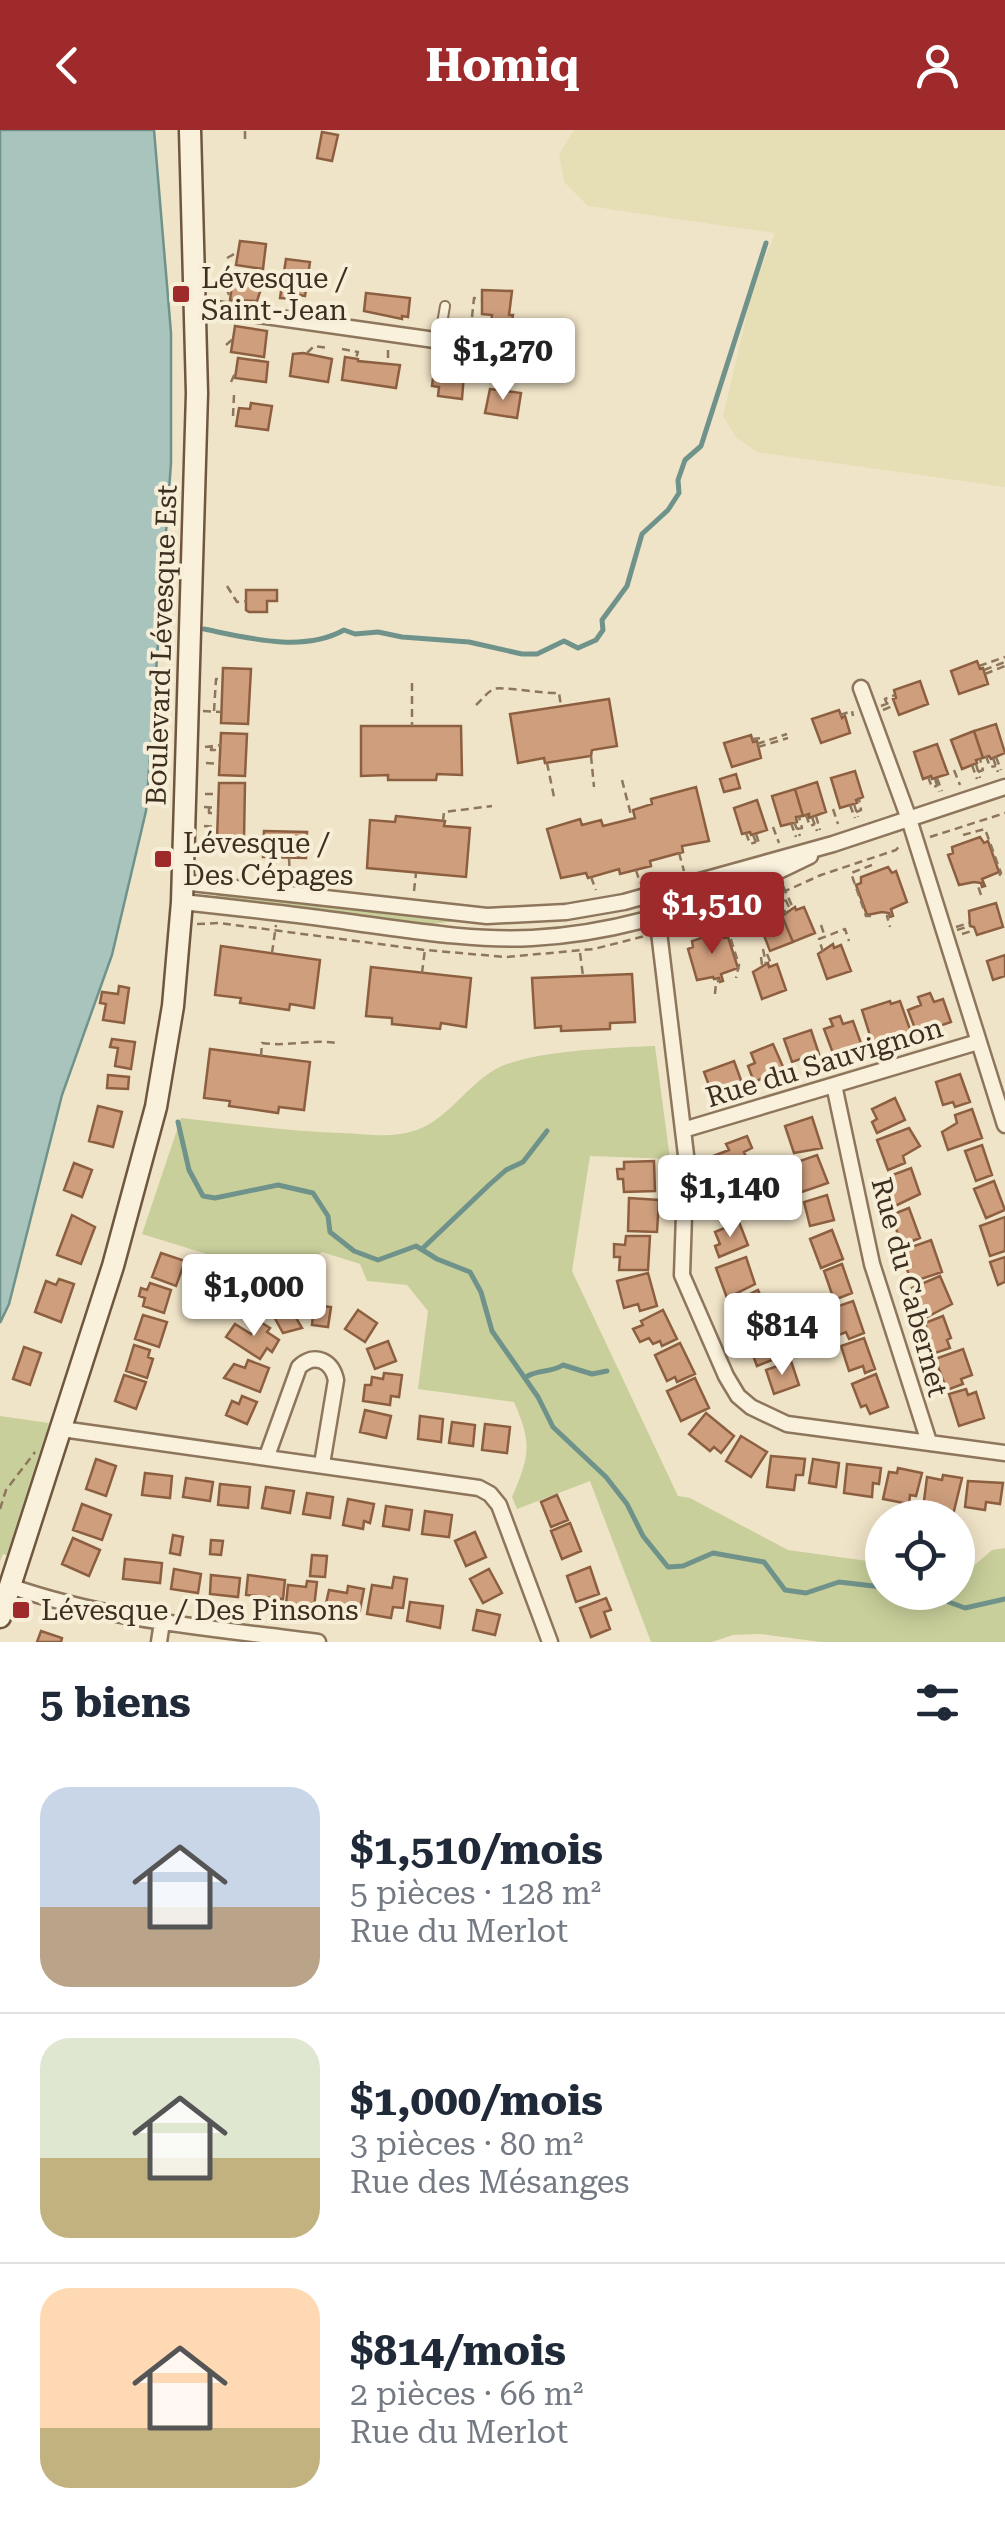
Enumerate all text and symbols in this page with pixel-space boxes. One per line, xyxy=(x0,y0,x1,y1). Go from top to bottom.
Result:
icon: back xyxy=(40,38,95,93)
icon: person xyxy=(910,38,965,93)
text: Homiq xyxy=(425,39,580,92)
place label: Lévesque / Saint-Jean xyxy=(201,262,348,327)
marker: Lévesque / Saint-Jean xyxy=(170,283,192,305)
pin: $1,270 xyxy=(422,318,584,403)
text: $1,270 xyxy=(453,331,553,369)
street label: Boulevard Lévesque Est xyxy=(139,484,184,806)
place label: Lévesque / Des Cépages xyxy=(183,827,353,892)
marker: Lévesque / Des Cépages xyxy=(152,848,174,870)
pin: $1,510 xyxy=(631,872,793,957)
text: $1,510 xyxy=(662,885,762,923)
street label: Rue du Sauvignon xyxy=(702,1011,946,1114)
pin: $1,140 xyxy=(649,1155,811,1240)
text: $1,140 xyxy=(680,1168,780,1206)
street label: Rue du Cabernet xyxy=(864,1174,955,1400)
pin: $1,000 xyxy=(173,1254,335,1339)
text: $1,000 xyxy=(204,1267,304,1305)
pin: $814 xyxy=(723,1293,841,1378)
text: $814 xyxy=(746,1306,818,1344)
map controls xyxy=(865,1500,975,1610)
button: locate xyxy=(865,1500,975,1610)
place label: Lévesque / Des Pinsons xyxy=(41,1594,359,1627)
marker: Lévesque / Des Pinsons xyxy=(10,1599,32,1621)
icon: filters xyxy=(910,1675,965,1730)
text: 5 biens xyxy=(40,1678,191,1727)
text: $1,510/mois xyxy=(350,1825,603,1874)
icon: home xyxy=(120,1827,240,1947)
text: 5 pièces · 128 m² xyxy=(350,1874,601,1912)
text: Rue du Merlot xyxy=(350,1912,568,1950)
text: $1,000/mois xyxy=(350,2076,603,2125)
icon: home xyxy=(120,2078,240,2198)
text: 3 pièces · 80 m² xyxy=(350,2125,583,2163)
text: Rue des Mésanges xyxy=(350,2163,630,2201)
text: $814/mois xyxy=(350,2326,566,2375)
icon: home xyxy=(120,2328,240,2448)
text: 2 pièces · 66 m² xyxy=(350,2375,583,2413)
text: Rue du Merlot xyxy=(350,2413,568,2451)

